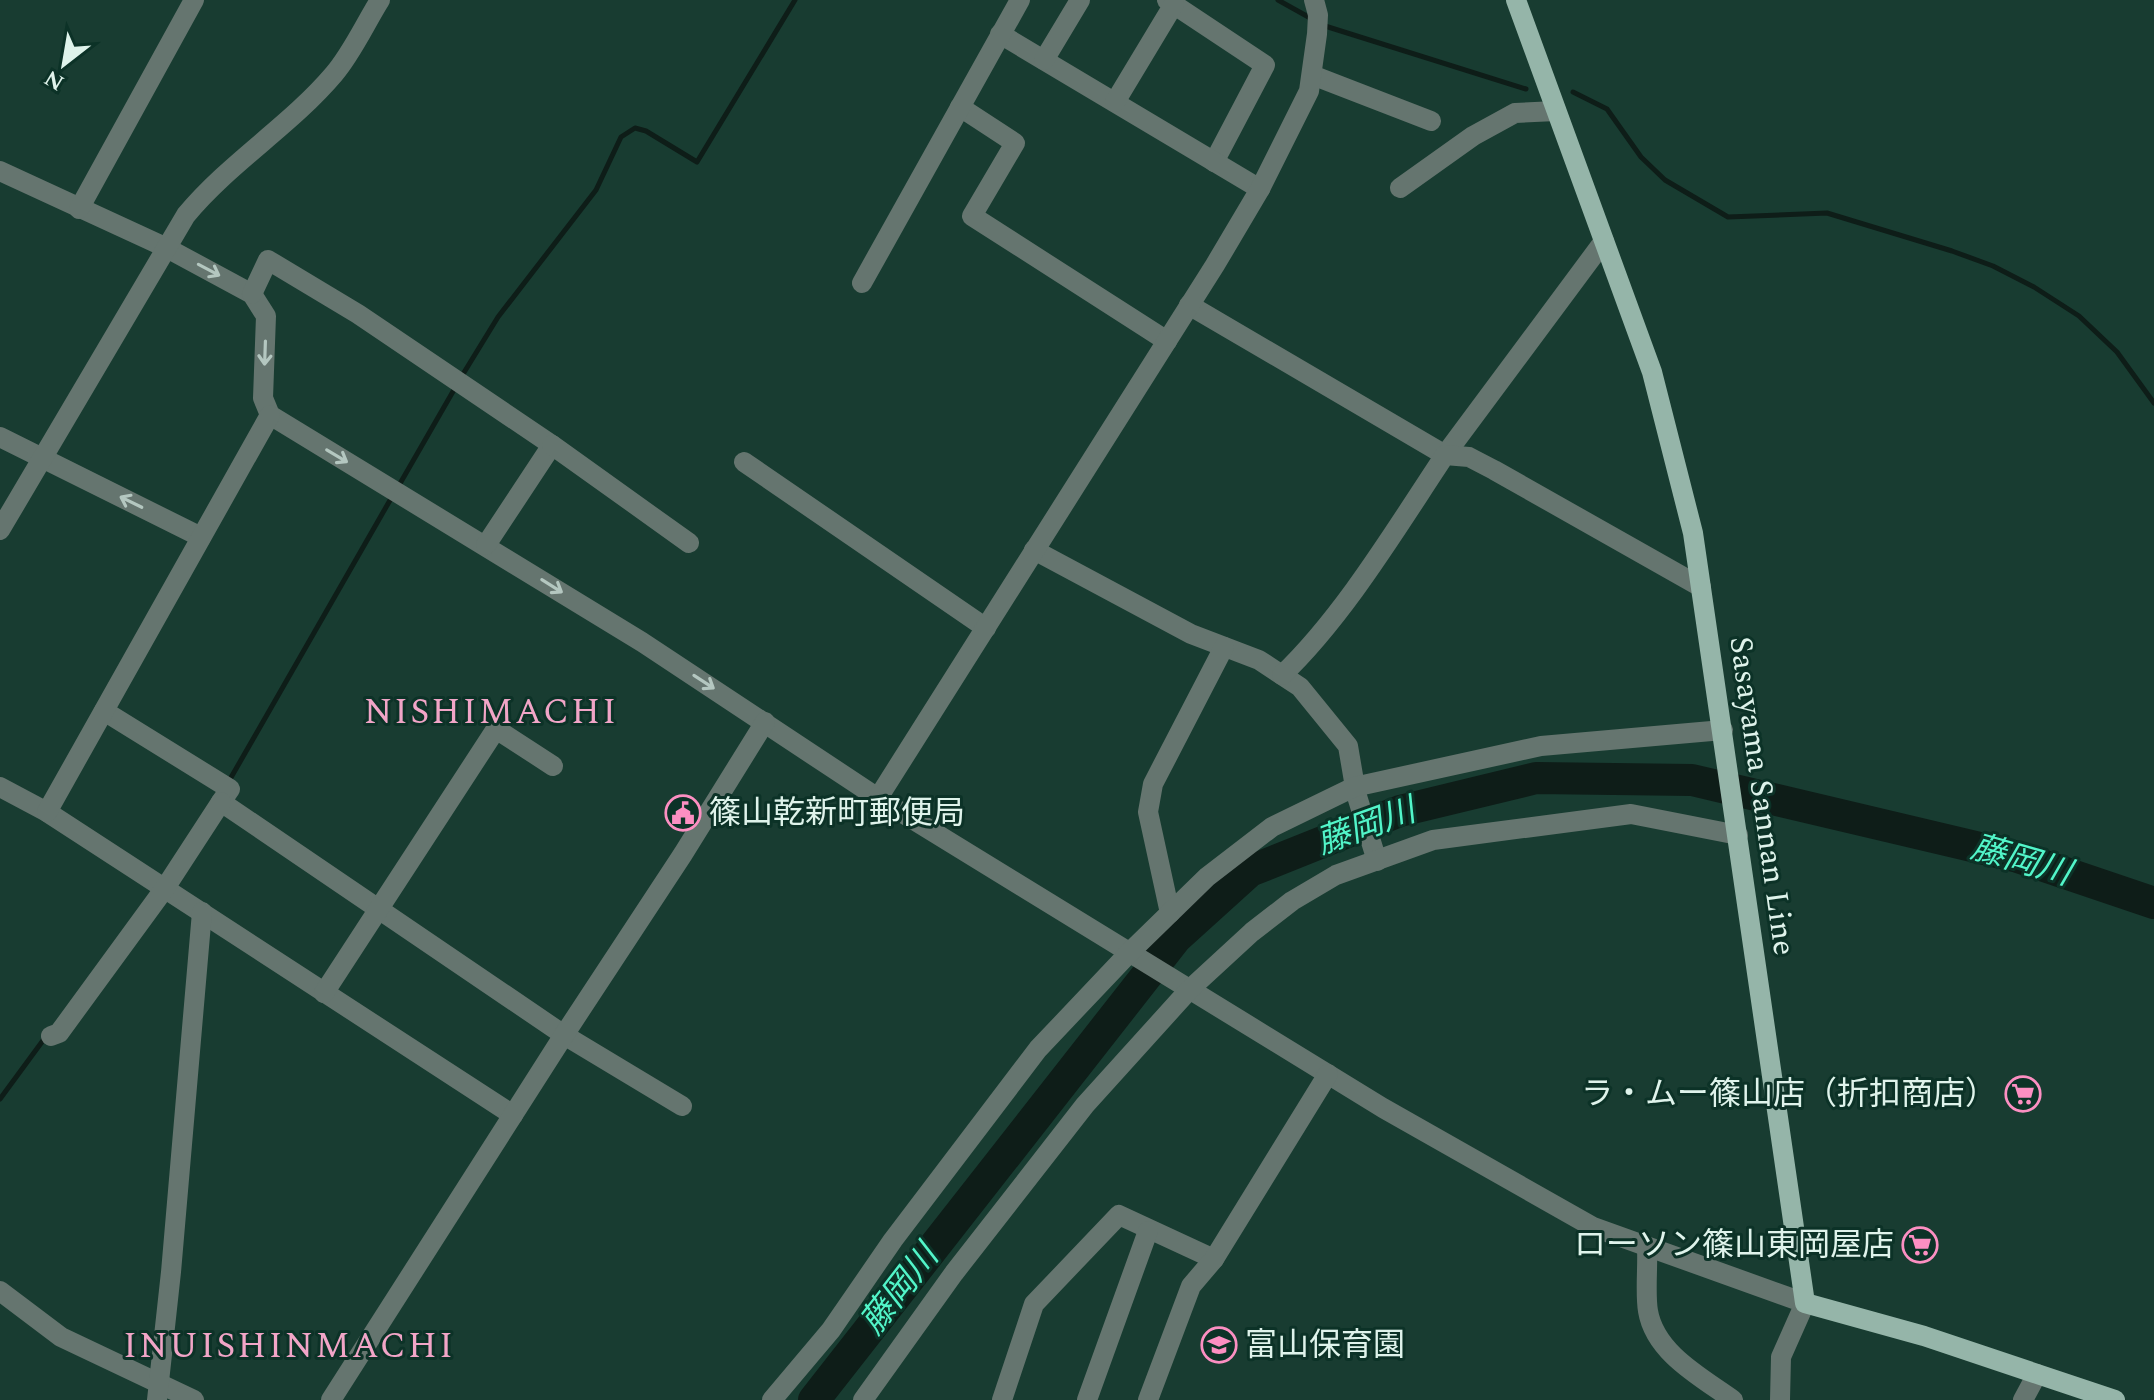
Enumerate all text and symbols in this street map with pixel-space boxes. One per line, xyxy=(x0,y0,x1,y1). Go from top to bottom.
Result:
north arrow xyxy=(24,24,104,104)
text: N xyxy=(38,61,71,99)
one-way arrow xyxy=(196,263,220,279)
one-way arrow xyxy=(257,339,272,366)
one-way arrow xyxy=(325,448,348,464)
one-way arrow xyxy=(120,494,144,509)
one-way arrow xyxy=(540,579,563,595)
street label: Sasayama Sannan Line xyxy=(1715,633,1809,959)
one-way arrow xyxy=(692,674,714,690)
district label: NISHIMACHI xyxy=(364,685,618,740)
water label: 藤岡川 xyxy=(1309,784,1426,869)
place label: 篠山乾新町郵便局 xyxy=(709,789,965,838)
public building icon: 篠山乾新町郵便局 xyxy=(664,794,702,832)
water label: 藤岡川 xyxy=(1965,822,2080,901)
place label: ラ・ムー篠山店（折扣商店） xyxy=(1581,1070,1997,1119)
supermarket icon: ラ・ムー篠山店（折扣商店） xyxy=(2004,1075,2042,1113)
place label: ローソン篠山東岡屋店 xyxy=(1574,1221,1894,1270)
supermarket icon: ローソン篠山東岡屋店 xyxy=(1901,1226,1939,1264)
water label: 藤岡川 xyxy=(848,1231,954,1346)
district label: INUISHINMACHI xyxy=(123,1319,455,1374)
place label: 富山保育園 xyxy=(1245,1321,1405,1370)
school or university icon: 富山保育園 xyxy=(1200,1326,1238,1364)

